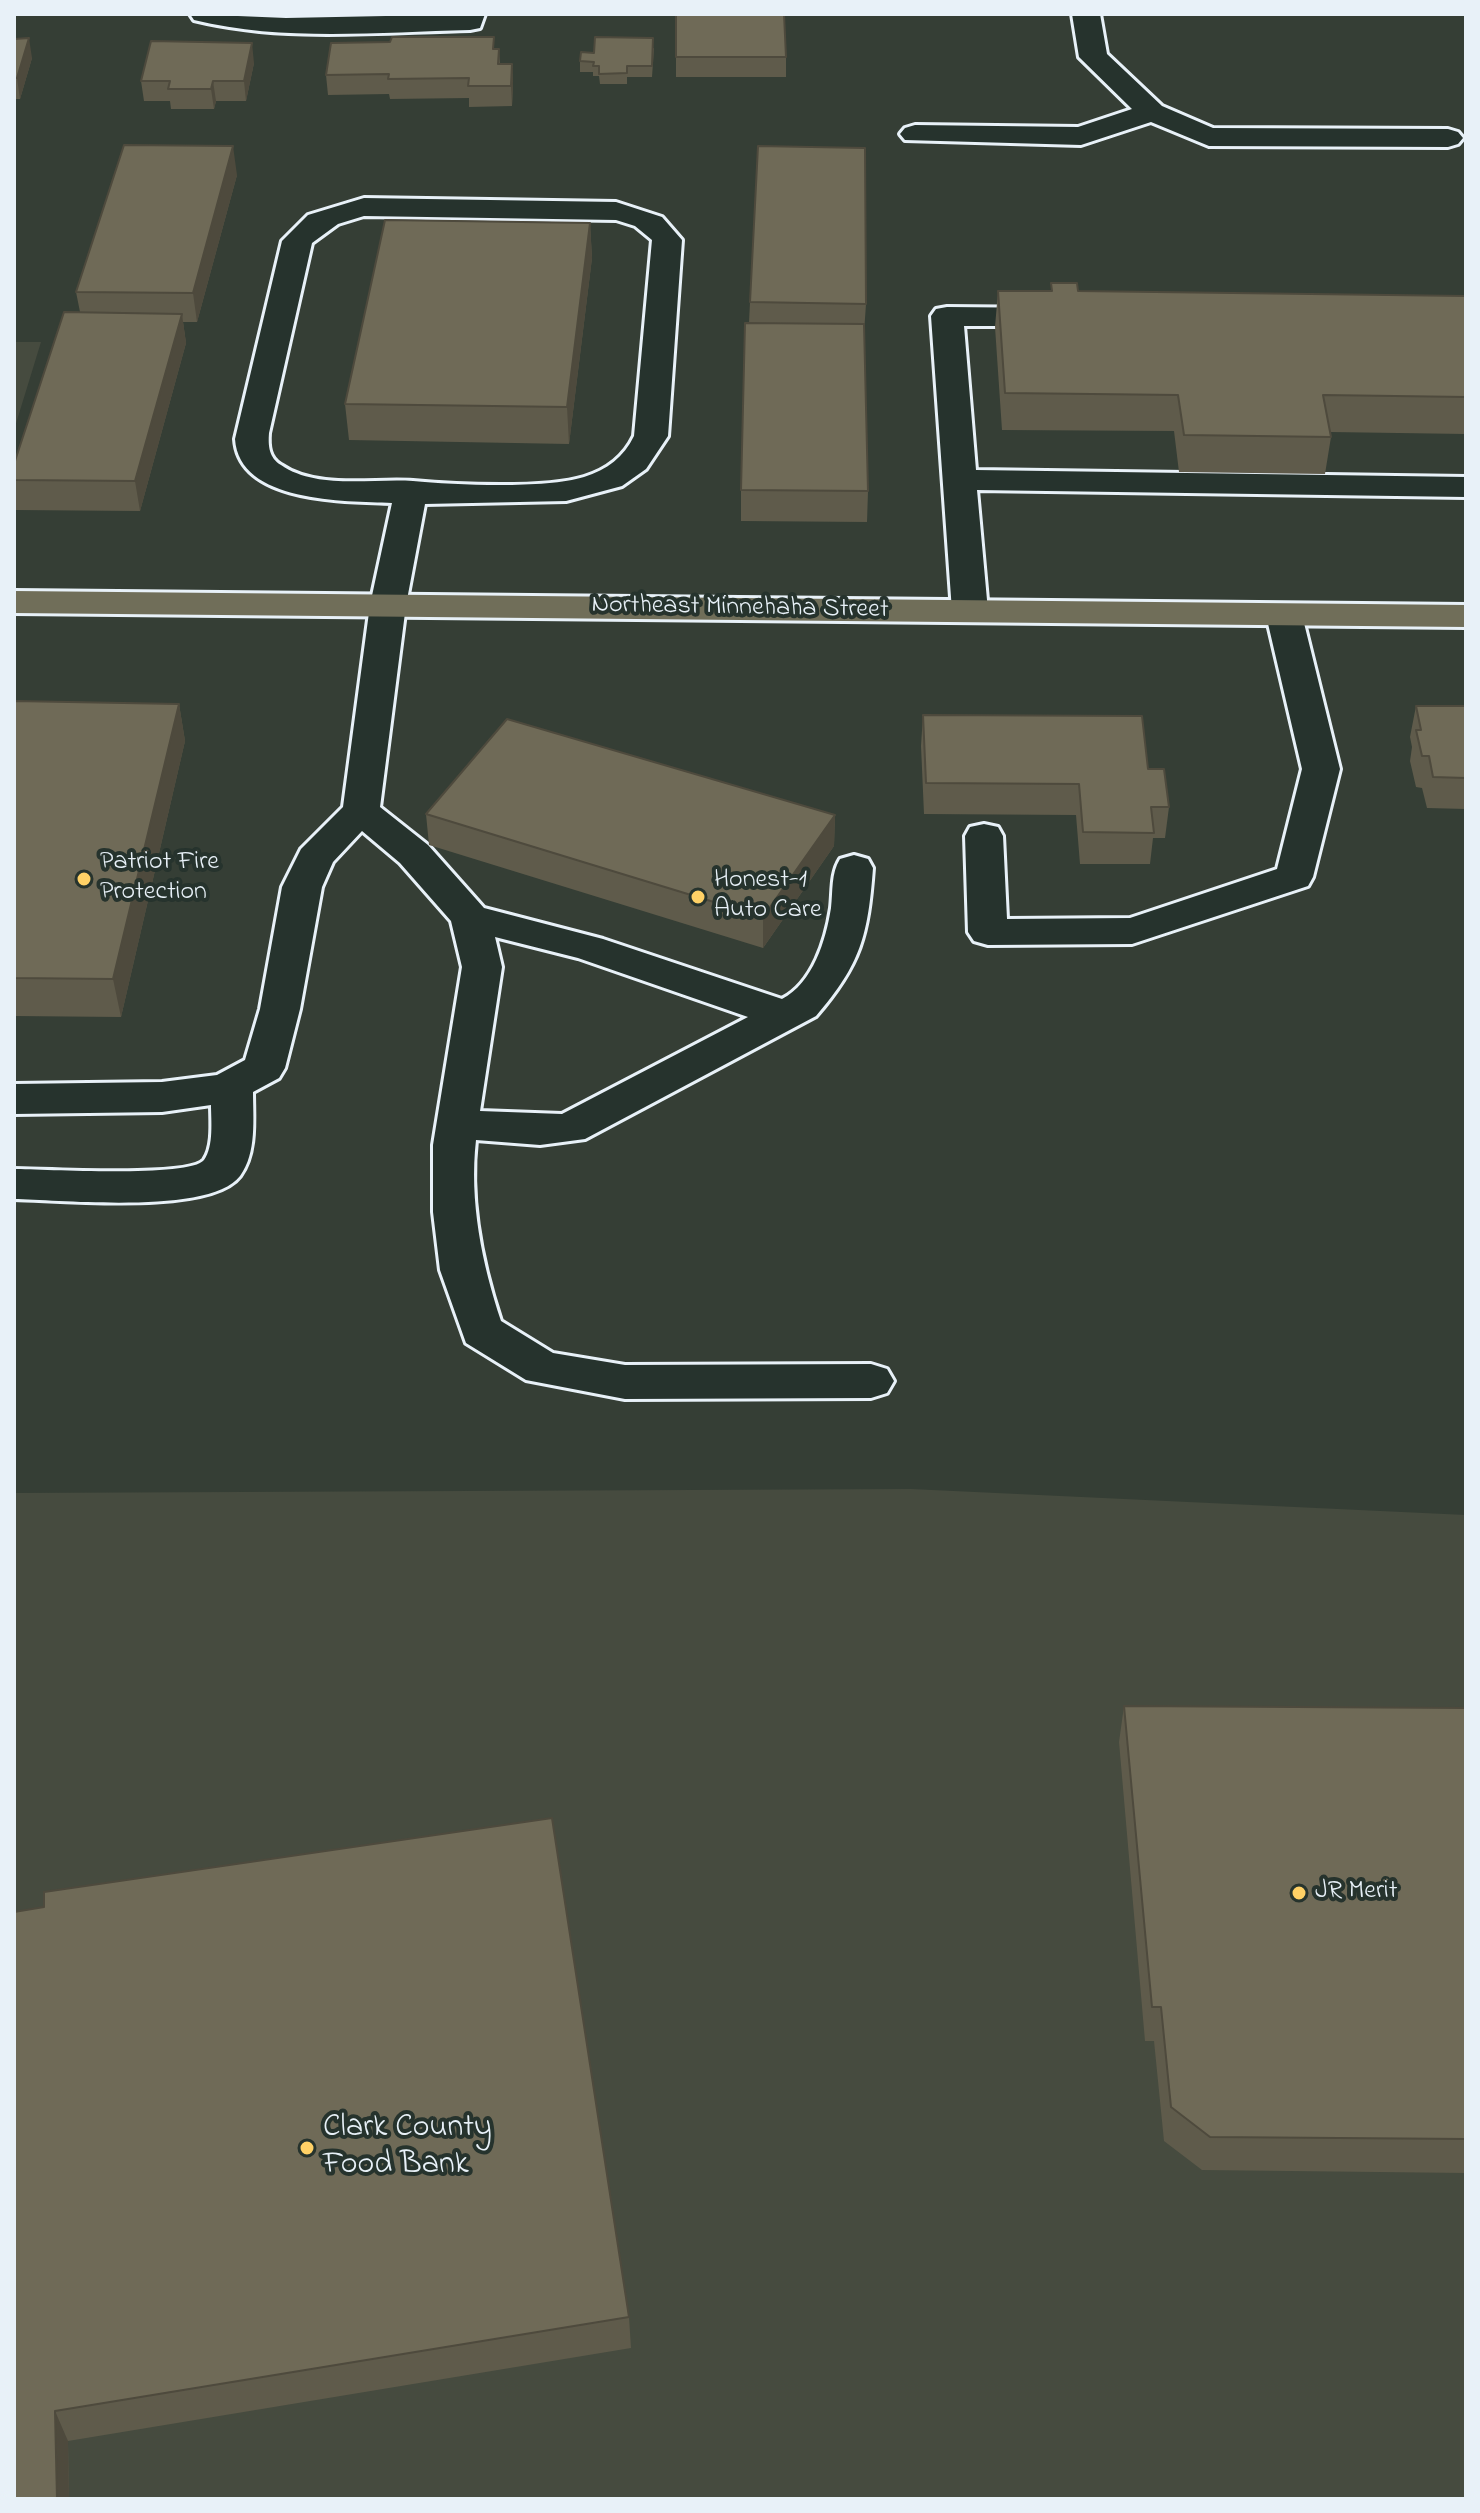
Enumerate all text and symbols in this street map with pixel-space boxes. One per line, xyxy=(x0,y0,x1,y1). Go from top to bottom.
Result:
street label: Northeast Minnehaha Street xyxy=(591,591,889,627)
place label: Patriot Fire Protection xyxy=(100,848,219,910)
place label: Honest-1 Auto Care xyxy=(714,866,822,928)
marker: Patriot Fire Protection xyxy=(75,870,93,888)
marker: Honest-1 Auto Care xyxy=(689,888,707,906)
place label: JR Merit xyxy=(1315,1877,1397,1909)
marker: JR Merit xyxy=(1290,1884,1308,1902)
place label: Clark County Food Bank xyxy=(323,2111,492,2186)
marker: Clark County Food Bank xyxy=(298,2139,316,2157)

